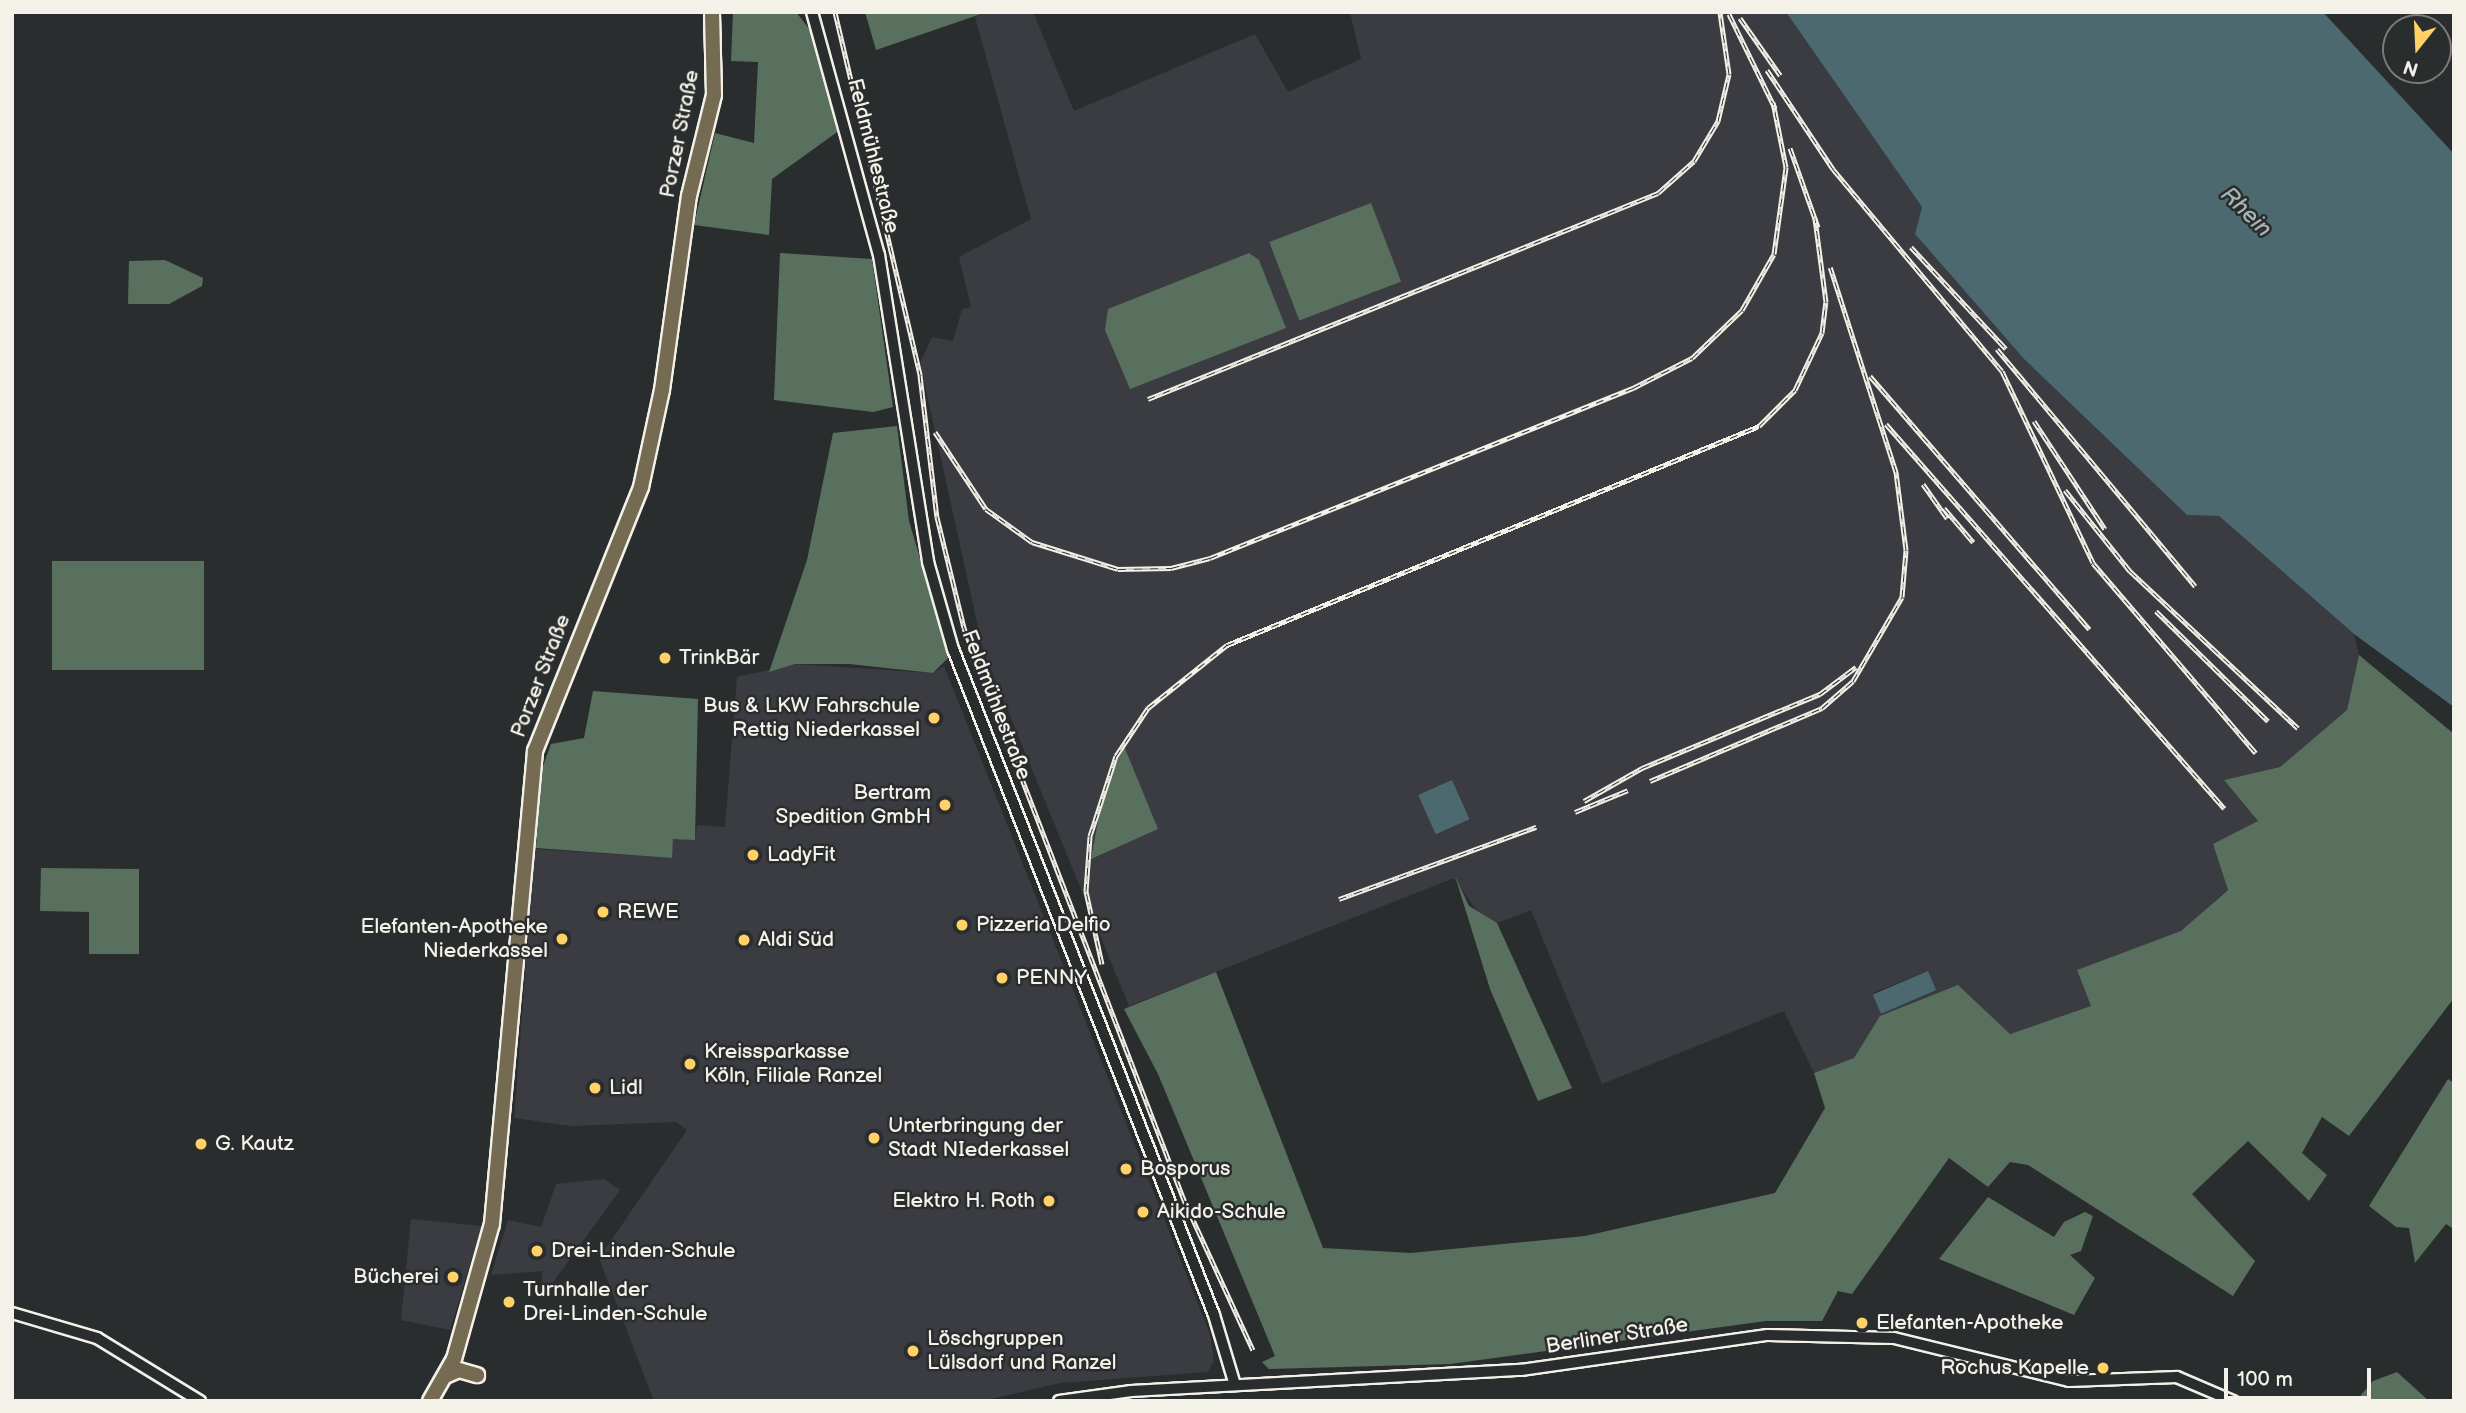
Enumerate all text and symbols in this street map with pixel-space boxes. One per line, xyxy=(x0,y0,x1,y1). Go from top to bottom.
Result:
north arrow xyxy=(2382,14,2452,84)
text: N xyxy=(2401,54,2421,81)
street label: Porzer Straße xyxy=(655,68,705,200)
street label: Feldmühlestraße xyxy=(842,76,904,236)
water label: Rhein xyxy=(2215,181,2277,243)
street label: Porzer Straße xyxy=(506,611,576,741)
street label: Feldmühlestraße xyxy=(956,626,1036,784)
place label: TrinkBär xyxy=(679,645,759,671)
marker: TrinkBär xyxy=(657,650,673,666)
place label: Bus & LKW Fahrschule Rettig Niederkassel xyxy=(703,693,920,743)
marker: Bus & LKW Fahrschule Rettig Niederkassel xyxy=(926,710,942,726)
place label: Bertram Spedition GmbH xyxy=(775,780,931,830)
marker: Bertram Spedition GmbH xyxy=(937,797,953,813)
place label: LadyFit xyxy=(767,842,836,868)
marker: LadyFit xyxy=(745,847,761,863)
place label: REWE xyxy=(617,899,679,925)
marker: REWE xyxy=(595,904,611,920)
place label: Pizzeria Delfio xyxy=(976,912,1111,938)
place label: Elefanten-Apotheke Niederkassel xyxy=(361,914,548,964)
marker: Pizzeria Delfio xyxy=(954,917,970,933)
place label: Aldi Süd xyxy=(758,927,835,953)
marker: Elefanten-Apotheke Niederkassel xyxy=(554,931,570,947)
marker: Aldi Süd xyxy=(736,932,752,948)
place label: PENNY xyxy=(1016,965,1087,991)
marker: PENNY xyxy=(994,970,1010,986)
place label: Kreissparkasse Köln, Filiale Ranzel xyxy=(704,1039,882,1089)
marker: Kreissparkasse Köln, Filiale Ranzel xyxy=(682,1056,698,1072)
place label: Lidl xyxy=(609,1075,643,1101)
marker: Lidl xyxy=(587,1080,603,1096)
place label: Unterbringung der Stadt NIederkassel xyxy=(888,1113,1069,1163)
marker: Unterbringung der Stadt NIederkassel xyxy=(866,1130,882,1146)
place label: G. Kautz xyxy=(215,1131,294,1157)
marker: G. Kautz xyxy=(193,1136,209,1152)
place label: Bosporus xyxy=(1140,1156,1230,1182)
marker: Bosporus xyxy=(1118,1161,1134,1177)
place label: Elektro H. Roth xyxy=(892,1188,1035,1214)
marker: Elektro H. Roth xyxy=(1041,1193,1057,1209)
place label: Aikido-Schule xyxy=(1157,1199,1286,1225)
marker: Aikido-Schule xyxy=(1135,1204,1151,1220)
place label: Drei-Linden-Schule xyxy=(551,1238,735,1264)
marker: Drei-Linden-Schule xyxy=(529,1243,545,1259)
place label: Bücherei xyxy=(353,1264,439,1290)
marker: Bücherei xyxy=(445,1269,461,1285)
place label: Turnhalle der Drei-Linden-Schule xyxy=(523,1277,707,1327)
marker: Turnhalle der Drei-Linden-Schule xyxy=(501,1294,517,1310)
place label: Elefanten-Apotheke xyxy=(1876,1310,2063,1336)
street label: Berliner Straße xyxy=(1544,1312,1690,1360)
marker: Elefanten-Apotheke xyxy=(1854,1315,1870,1331)
place label: Löschgruppen Lülsdorf und Ranzel xyxy=(927,1326,1116,1376)
marker: Löschgruppen Lülsdorf und Ranzel xyxy=(905,1343,921,1359)
scale bar xyxy=(2228,1354,2375,1398)
place label: Rochus Kapelle xyxy=(1940,1355,2089,1381)
marker: Rochus Kapelle xyxy=(2095,1360,2111,1376)
text: 100 m xyxy=(2237,1367,2293,1392)

